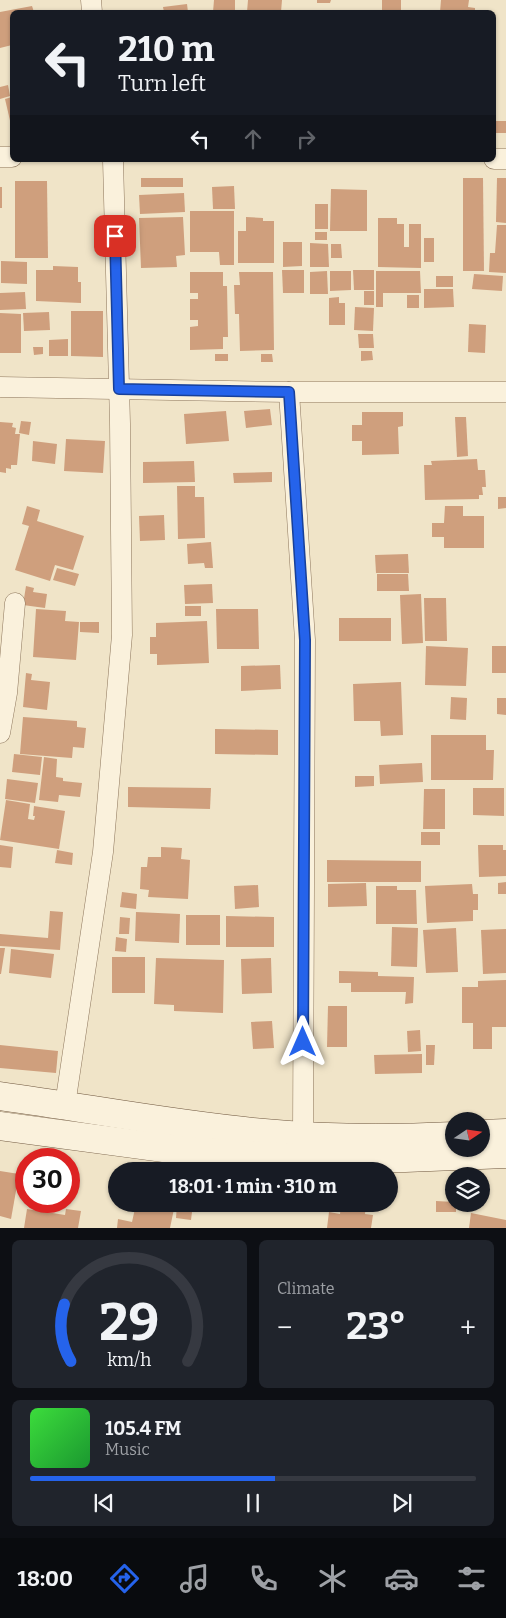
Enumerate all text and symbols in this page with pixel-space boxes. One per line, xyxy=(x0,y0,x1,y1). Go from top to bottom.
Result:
text: 210 m xyxy=(118,28,215,70)
icon: left xyxy=(35,30,100,95)
text: Turn left xyxy=(118,70,206,97)
icon: left xyxy=(186,125,214,153)
icon: ahead xyxy=(239,125,267,153)
icon: right xyxy=(292,125,320,153)
pin xyxy=(94,215,136,257)
icon: arrive xyxy=(101,222,129,250)
position arrow xyxy=(276,1015,328,1067)
north arrow xyxy=(445,1112,490,1158)
map controls xyxy=(445,1112,490,1212)
speed limit sign: 30 xyxy=(15,1148,80,1213)
button: layers xyxy=(445,1167,490,1212)
text: 18:01 · 1 min · 310 m xyxy=(169,1175,337,1198)
text: Climate xyxy=(277,1279,335,1298)
text: 29 xyxy=(99,1291,160,1354)
text: 23° xyxy=(346,1303,406,1349)
text: − xyxy=(277,1311,292,1344)
text: + xyxy=(460,1311,476,1344)
text: km/h xyxy=(107,1349,152,1371)
text: 105.4 FM xyxy=(105,1417,181,1440)
text: Music xyxy=(105,1440,150,1459)
icon: previous xyxy=(90,1489,118,1517)
icon: pause xyxy=(239,1489,267,1517)
icon: next xyxy=(388,1489,416,1517)
icon: directions xyxy=(107,1561,142,1596)
icon: music xyxy=(177,1561,212,1596)
icon: phone xyxy=(246,1561,281,1596)
icon: climate xyxy=(315,1561,350,1596)
icon: car xyxy=(384,1561,419,1596)
icon: filters xyxy=(454,1561,489,1596)
text: 18:00 xyxy=(17,1565,73,1592)

